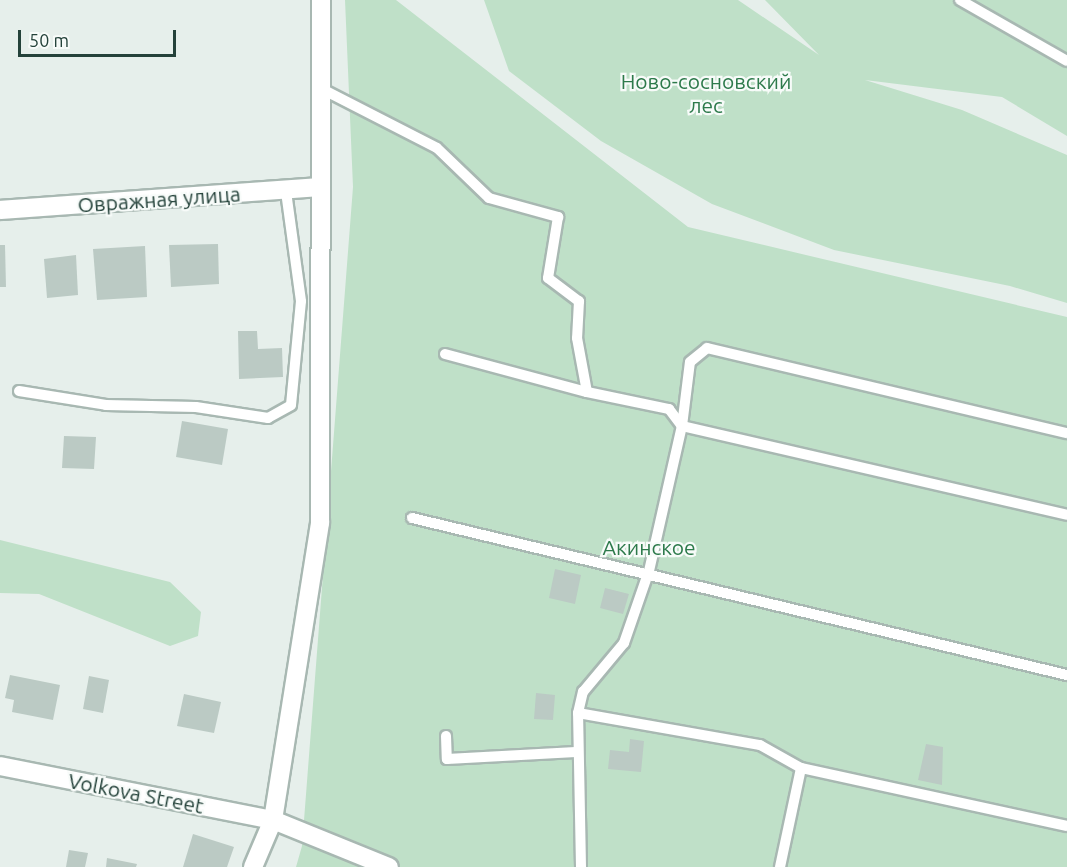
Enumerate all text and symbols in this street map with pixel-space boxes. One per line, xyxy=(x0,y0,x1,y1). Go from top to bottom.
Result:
scale bar xyxy=(21,18,178,56)
text: 50 m xyxy=(29,30,69,50)
park label: Ново-сосновский лес xyxy=(621,68,791,118)
street label: Овражная улица xyxy=(77,181,241,217)
park label: Акинское xyxy=(602,534,696,560)
street label: Volkova Street xyxy=(66,768,206,818)

